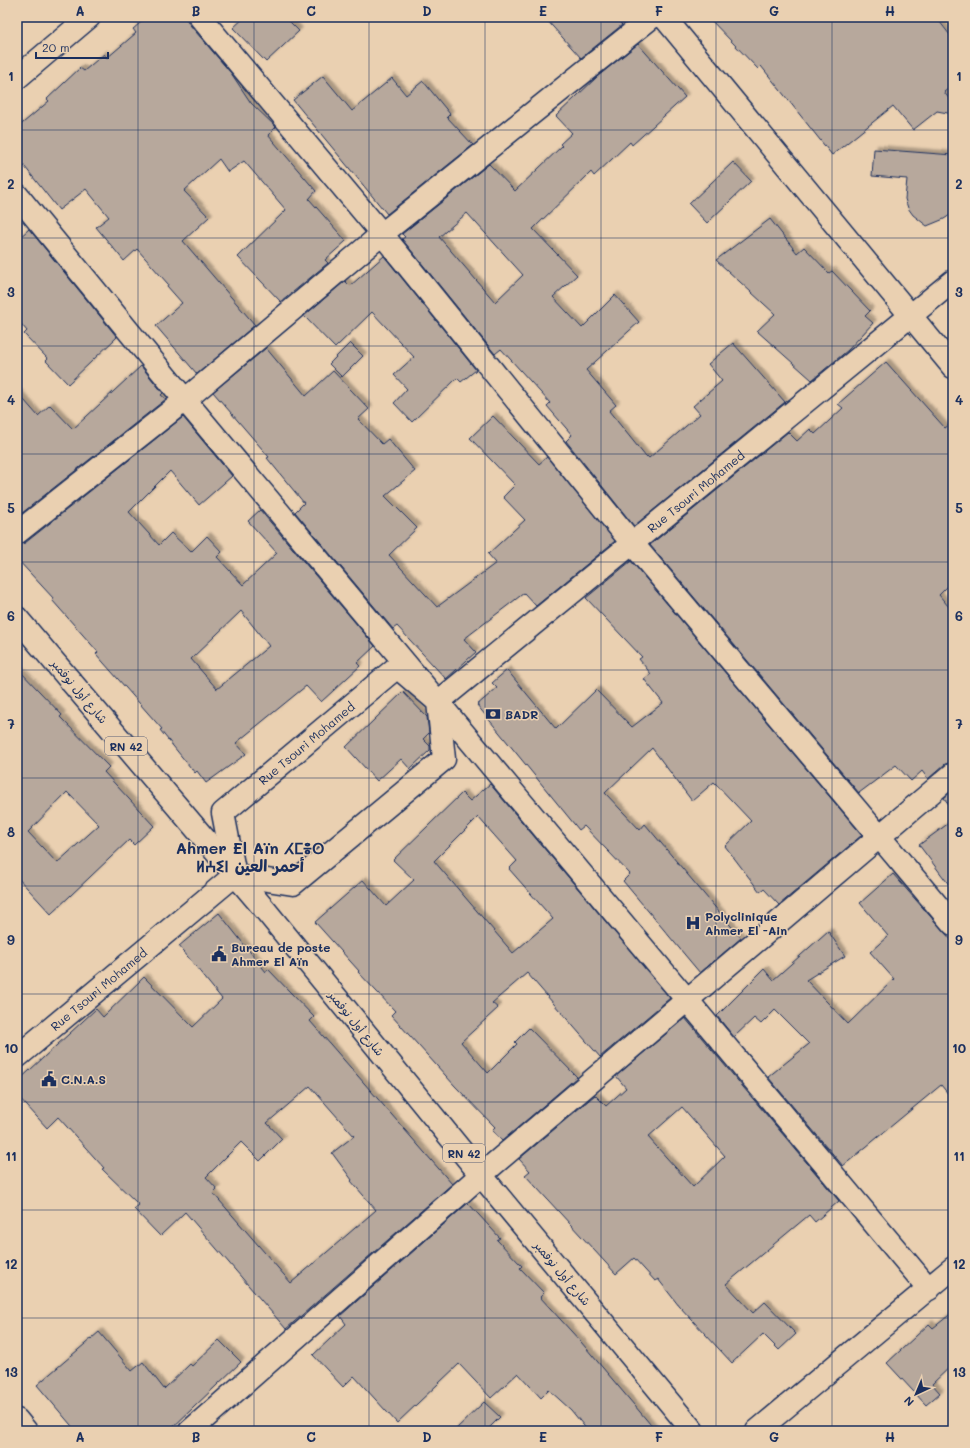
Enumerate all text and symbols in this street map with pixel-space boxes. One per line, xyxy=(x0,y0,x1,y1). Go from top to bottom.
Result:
text: A xyxy=(75,2,85,19)
text: B xyxy=(192,2,201,19)
text: C xyxy=(306,2,316,19)
text: D xyxy=(422,2,432,19)
text: E xyxy=(539,2,547,19)
text: F xyxy=(655,2,663,19)
text: G xyxy=(769,2,779,19)
text: H xyxy=(885,2,895,19)
scale bar xyxy=(36,34,108,60)
text: 20 m xyxy=(42,39,70,55)
text: 1 xyxy=(8,67,14,84)
text: 1 xyxy=(956,67,962,84)
text: 2 xyxy=(7,175,15,192)
text: 2 xyxy=(955,175,963,192)
text: 3 xyxy=(7,283,15,300)
text: 3 xyxy=(955,283,963,300)
text: 4 xyxy=(7,391,15,408)
text: 4 xyxy=(955,391,963,408)
street label: Rue Tsouri Mohamed xyxy=(644,447,748,536)
text: 5 xyxy=(7,499,15,516)
text: 5 xyxy=(955,499,963,516)
text: 6 xyxy=(7,607,15,624)
text: 6 xyxy=(955,607,963,624)
street label: شارع أول نوفمبر xyxy=(46,655,112,728)
street label: Rue Tsouri Mohamed xyxy=(255,698,358,788)
bank icon: BADR xyxy=(484,705,502,723)
place label: BADR xyxy=(505,706,538,722)
text: 7 xyxy=(7,715,15,732)
text: 7 xyxy=(955,715,963,732)
road number: RN 42 xyxy=(105,737,147,755)
text: 8 xyxy=(7,823,15,840)
text: 8 xyxy=(955,823,963,840)
district label: Ahmer El Aïn ⵃⵎⴻⵔ ⵍⵄⵉⵏ أحمر العين xyxy=(176,837,324,876)
place label: Polyclinique Ahmer El -Ain xyxy=(705,908,787,938)
hospital icon: Polyclinique Ahmer El -Ain xyxy=(684,914,702,932)
text: 9 xyxy=(7,931,15,948)
text: 9 xyxy=(955,931,963,948)
place label: Bureau de poste Ahmer El Aïn xyxy=(231,939,330,969)
street label: Rue Tsouri Mohamed xyxy=(47,944,150,1034)
public building icon: Bureau de poste Ahmer El Aïn xyxy=(210,945,228,963)
street label: شارع أول نوفمبر xyxy=(324,986,388,1060)
text: 10 xyxy=(4,1039,18,1056)
text: 10 xyxy=(952,1039,966,1056)
public building icon: C.N.A.S xyxy=(40,1070,58,1088)
place label: C.N.A.S xyxy=(61,1071,106,1087)
road number: RN 42 xyxy=(443,1144,485,1162)
text: 11 xyxy=(5,1147,17,1164)
text: 11 xyxy=(953,1147,965,1164)
street label: شارع أول نوفمبر xyxy=(529,1237,595,1310)
text: 12 xyxy=(4,1255,18,1272)
text: 12 xyxy=(952,1255,966,1272)
text: 13 xyxy=(4,1363,18,1380)
text: 13 xyxy=(952,1363,966,1380)
north arrow xyxy=(896,1374,936,1414)
text: N xyxy=(900,1393,917,1410)
text: A xyxy=(75,1428,85,1445)
text: B xyxy=(192,1428,201,1445)
text: C xyxy=(306,1428,316,1445)
text: D xyxy=(422,1428,432,1445)
text: E xyxy=(539,1428,547,1445)
text: F xyxy=(655,1428,663,1445)
text: G xyxy=(769,1428,779,1445)
text: H xyxy=(885,1428,895,1445)

